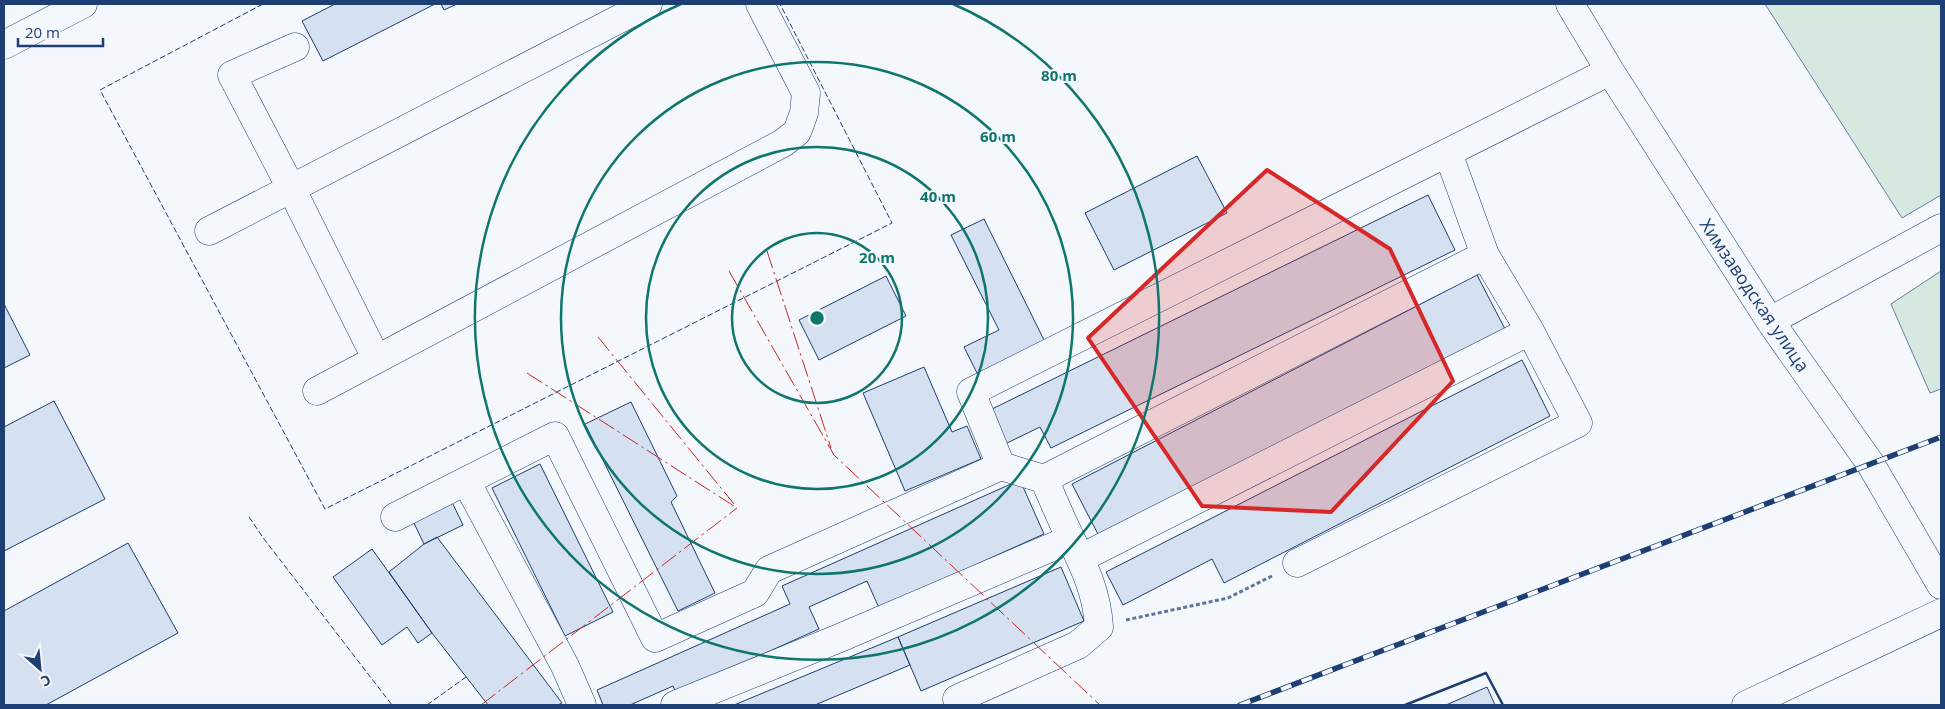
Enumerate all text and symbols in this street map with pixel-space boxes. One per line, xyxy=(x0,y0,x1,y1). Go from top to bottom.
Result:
scale bar xyxy=(18,15,102,47)
text: 20 m xyxy=(25,22,60,42)
text: 80 m xyxy=(1041,65,1077,85)
text: 60 m xyxy=(980,126,1016,146)
text: 40 m xyxy=(920,186,956,206)
street label: Химзаводская улица xyxy=(1695,214,1815,376)
text: 20 m xyxy=(859,247,895,267)
centre of rings xyxy=(808,309,826,327)
north arrow xyxy=(15,644,65,694)
text: С xyxy=(38,671,54,692)

